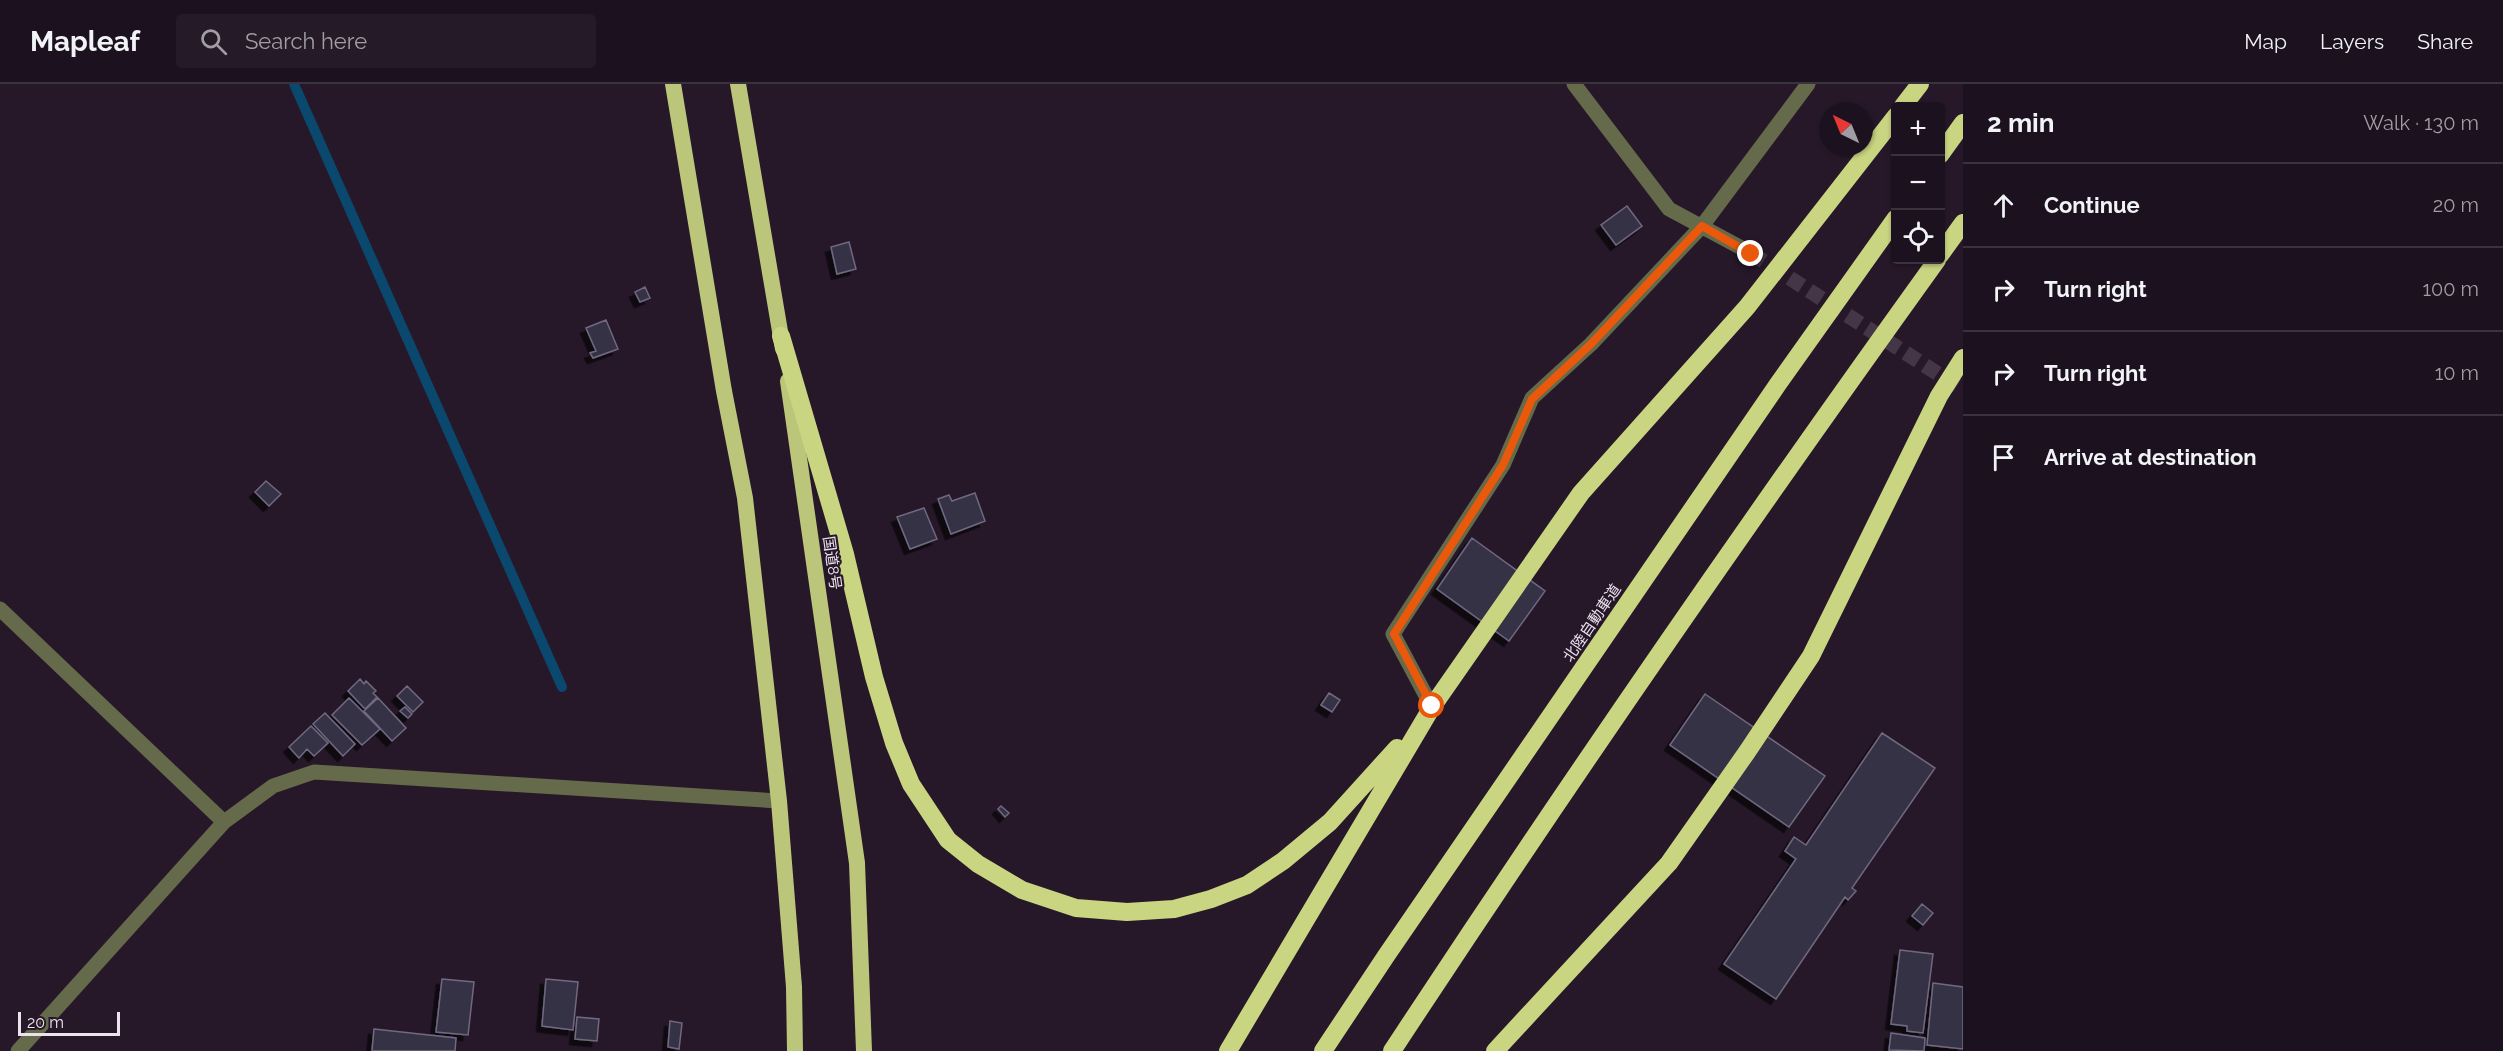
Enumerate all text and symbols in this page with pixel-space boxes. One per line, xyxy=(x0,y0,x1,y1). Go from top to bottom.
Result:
search box xyxy=(176,14,596,68)
text: Mapleaf xyxy=(30,25,140,58)
icon: search xyxy=(197,25,230,58)
text: Search here xyxy=(245,28,367,54)
text: Map xyxy=(2244,29,2287,54)
text: Layers xyxy=(2320,29,2384,54)
text: Share xyxy=(2417,29,2473,54)
north arrow xyxy=(1819,102,1873,156)
map controls xyxy=(1891,102,1945,264)
button: + xyxy=(1891,102,1945,156)
text: 2 min xyxy=(1987,108,2054,138)
text: Walk · 130 m xyxy=(2363,111,2479,135)
button: − xyxy=(1891,156,1945,210)
icon: ahead xyxy=(1987,189,2020,222)
text: Continue xyxy=(2044,192,2140,218)
text: 20 m xyxy=(2433,193,2479,217)
button: locate xyxy=(1891,210,1945,264)
route end xyxy=(1737,240,1763,266)
icon: right xyxy=(1987,273,2020,306)
text: Turn right xyxy=(2044,276,2147,302)
text: 100 m xyxy=(2422,277,2479,301)
icon: right xyxy=(1987,357,2020,390)
text: Turn right xyxy=(2044,360,2147,386)
text: 10 m xyxy=(2435,361,2479,385)
icon: arrive xyxy=(1987,441,2020,474)
text: Arrive at destination xyxy=(2044,444,2257,470)
street label: 国道8号 xyxy=(819,535,845,591)
street label: 北陸自動車道 xyxy=(1559,581,1625,665)
route start xyxy=(1418,692,1444,718)
scale bar xyxy=(18,1009,120,1036)
text: 20 m xyxy=(27,1013,64,1032)

